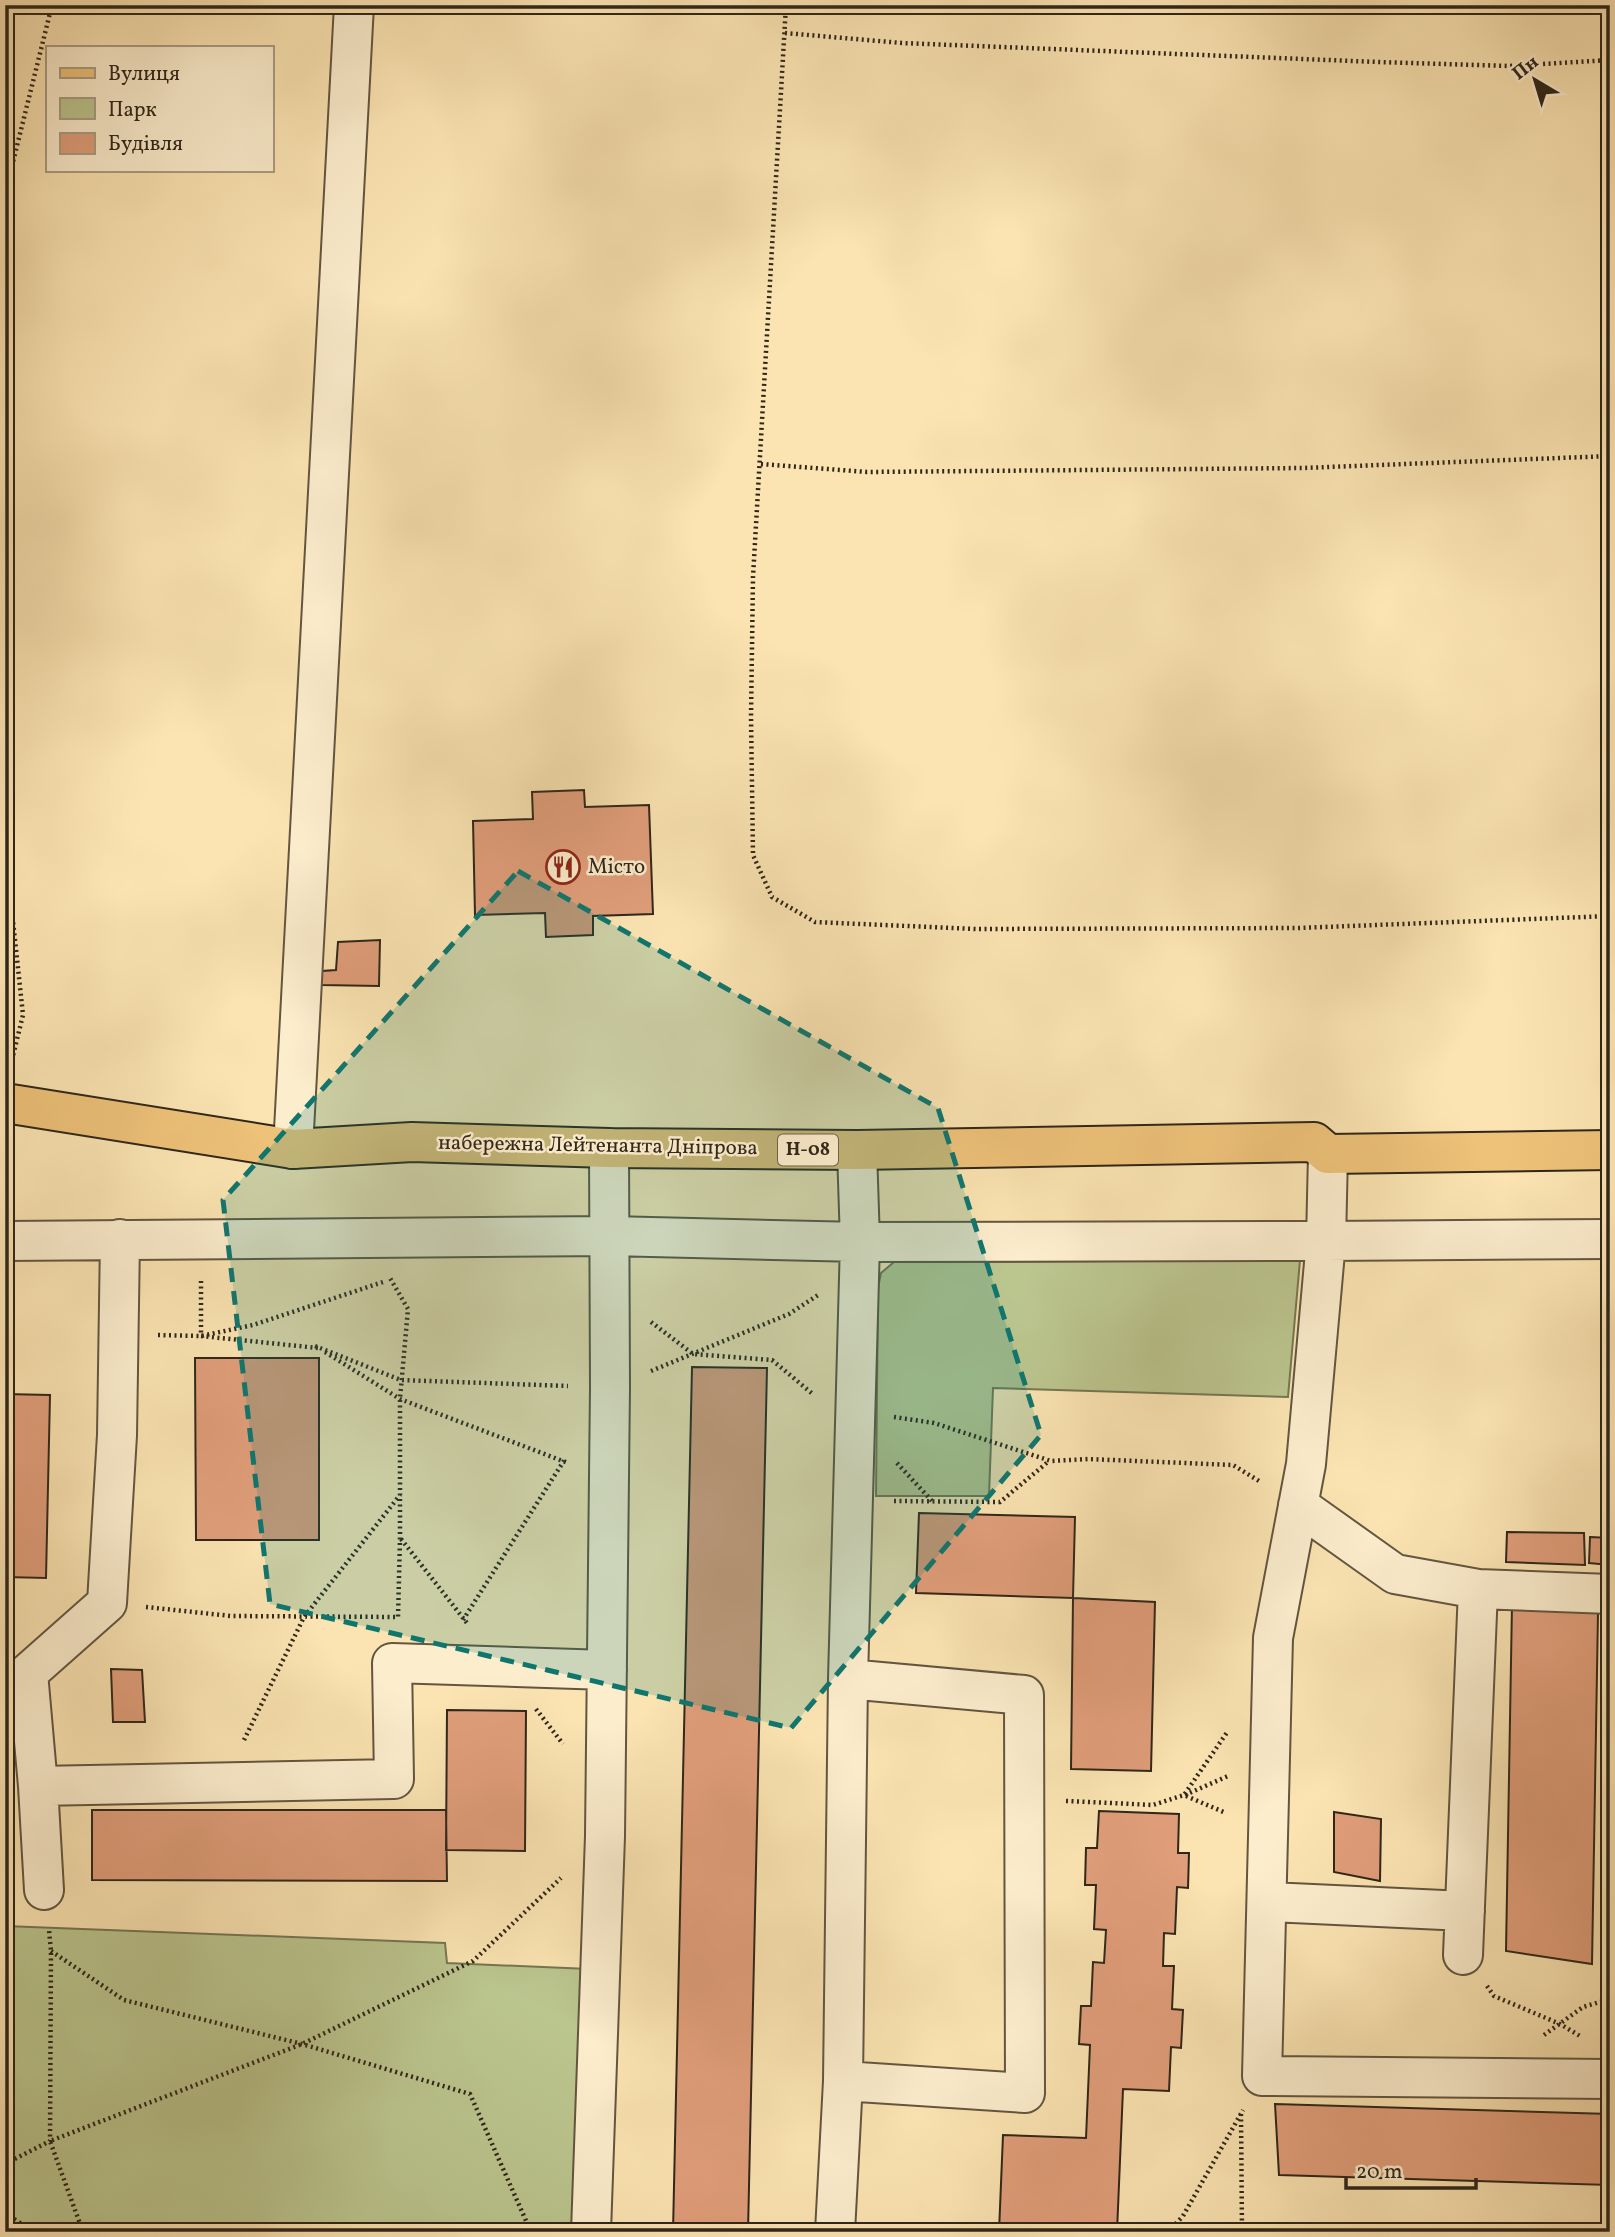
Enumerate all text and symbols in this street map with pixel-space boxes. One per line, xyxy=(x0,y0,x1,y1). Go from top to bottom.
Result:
legend xyxy=(46,46,273,172)
north arrow xyxy=(1500,46,1570,116)
text: Пн xyxy=(1507,50,1544,87)
text: Вулиця xyxy=(108,60,180,89)
text: Парк xyxy=(108,96,157,125)
text: Будівля xyxy=(108,130,183,159)
restaurant icon: Місто xyxy=(544,848,582,886)
place label: Місто xyxy=(588,853,645,882)
street label: набережна Лейтенанта Дніпрова xyxy=(438,1129,758,1163)
road number: Н-08 xyxy=(778,1134,838,1166)
scale bar xyxy=(1346,2146,1475,2190)
text: 20 m xyxy=(1356,2158,1402,2187)

